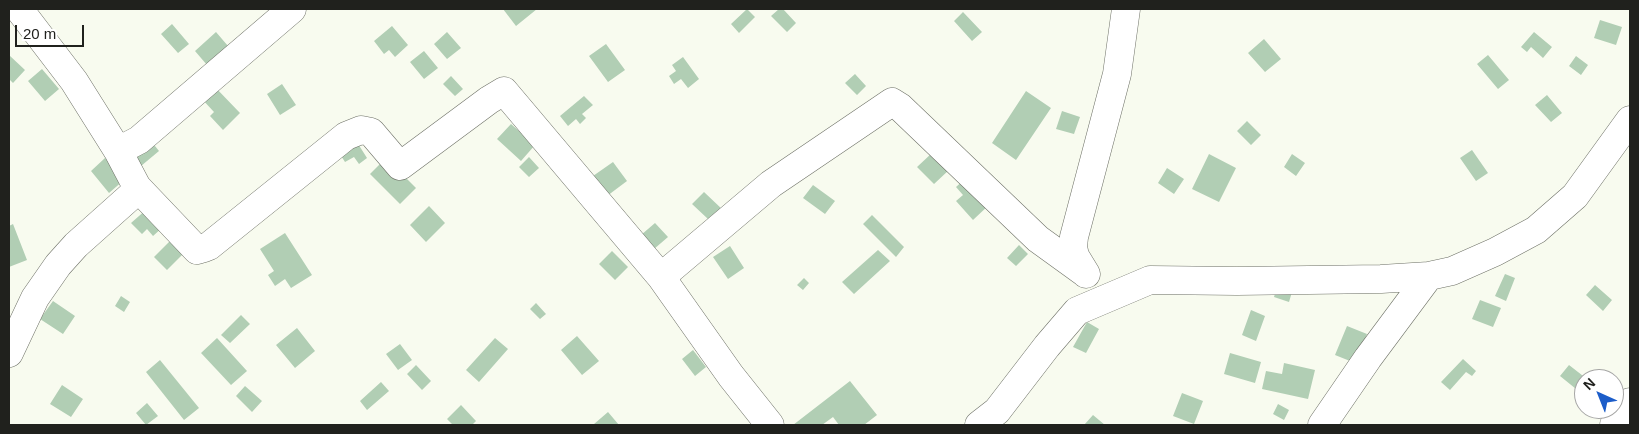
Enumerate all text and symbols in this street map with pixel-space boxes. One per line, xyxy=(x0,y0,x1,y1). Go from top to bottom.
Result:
scale bar xyxy=(18,15,86,47)
text: 20 m xyxy=(23,25,56,42)
north arrow xyxy=(1574,369,1624,419)
text: N xyxy=(1580,375,1598,393)

